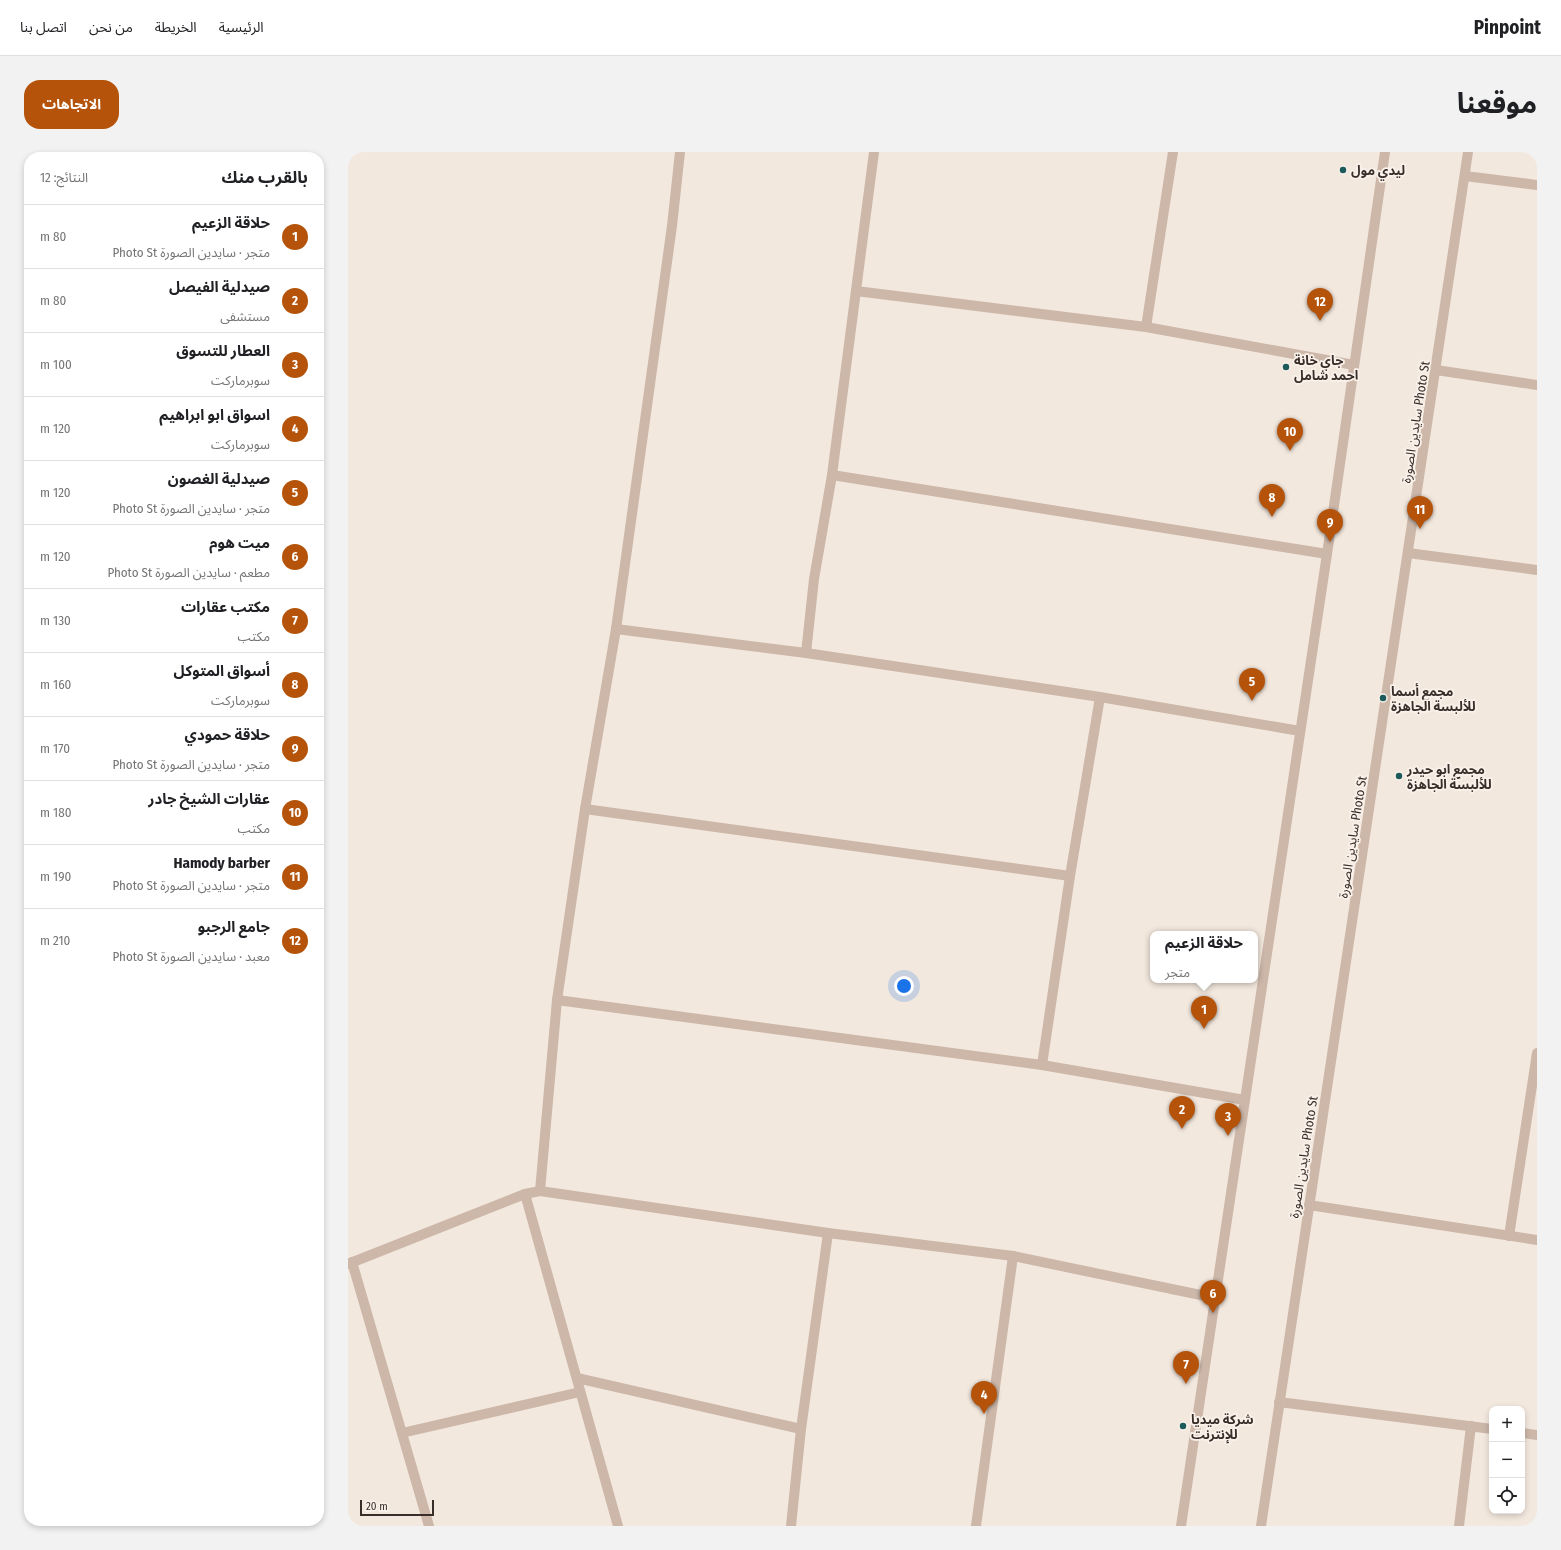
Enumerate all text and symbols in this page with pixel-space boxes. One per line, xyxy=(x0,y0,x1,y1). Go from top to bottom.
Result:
text: Pinpoint xyxy=(1474,16,1541,39)
text: اتصل بنا xyxy=(20,19,67,36)
text: من نحن xyxy=(89,19,133,36)
text: الخريطة xyxy=(155,19,197,36)
text: الرئيسية xyxy=(219,19,264,36)
button: الاتجاهات xyxy=(24,80,119,129)
text: موقعنا xyxy=(1457,87,1537,120)
place label: ليدي مول xyxy=(1351,163,1405,181)
marker: ليدي مول xyxy=(1338,165,1348,175)
text: بالقرب منك xyxy=(222,167,308,188)
text: النتائج: 12 xyxy=(40,170,88,185)
text: حلاقة الزعيم xyxy=(192,214,270,232)
text: 80 m xyxy=(40,229,66,244)
text: 1 xyxy=(292,229,298,244)
text: متجر · سايدين الصورة Photo St xyxy=(112,245,270,260)
text: صيدلية الفيصل xyxy=(169,278,270,296)
pin: 12 xyxy=(1307,288,1333,321)
text: 80 m xyxy=(40,293,66,308)
text: 2 xyxy=(292,293,298,308)
text: مستشفى xyxy=(220,309,270,324)
text: العطار للتسوق xyxy=(176,342,270,360)
place label: جاي خانة احمد شامل xyxy=(1294,353,1358,383)
text: 100 m xyxy=(40,357,72,372)
text: 3 xyxy=(292,357,298,372)
street label: سايدين الصورة Photo St xyxy=(1398,359,1434,484)
marker: جاي خانة احمد شامل xyxy=(1281,362,1291,372)
text: سوبرماركت xyxy=(211,373,270,388)
text: اسواق ابو ابراهيم xyxy=(159,406,270,424)
pin: 10 xyxy=(1277,418,1303,451)
text: 120 m xyxy=(40,421,71,436)
text: 4 xyxy=(292,421,298,436)
text: سوبرماركت xyxy=(211,437,270,452)
text: صيدلية الغصون xyxy=(168,470,270,488)
pin: 8 xyxy=(1259,484,1285,517)
text: 120 m xyxy=(40,485,71,500)
text: 5 xyxy=(292,485,298,500)
pin: 11 xyxy=(1407,496,1433,529)
text: متجر · سايدين الصورة Photo St xyxy=(112,501,270,516)
pin: 9 xyxy=(1317,509,1343,542)
text: ميت هوم xyxy=(209,534,270,552)
text: 120 m xyxy=(40,549,71,564)
text: 6 xyxy=(292,549,298,564)
text: مطعم · سايدين الصورة Photo St xyxy=(107,565,270,580)
text: مكتب عقارات xyxy=(181,598,270,616)
text: 130 m xyxy=(40,613,71,628)
text: 7 xyxy=(292,613,298,628)
text: مكتب xyxy=(238,629,270,644)
text: أسواق المتوكل xyxy=(174,662,270,680)
pin: 5 xyxy=(1239,668,1265,701)
text: 160 m xyxy=(40,677,71,692)
text: 8 xyxy=(292,677,298,692)
place label: مجمع أسما للألبسة الجاهزة xyxy=(1391,683,1476,714)
text: سوبرماركت xyxy=(211,693,270,708)
marker: مجمع أسما للألبسة الجاهزة xyxy=(1378,693,1388,703)
text: حلاقة حمودي xyxy=(185,726,270,744)
text: 170 m xyxy=(40,741,70,756)
text: 9 xyxy=(292,741,298,756)
text: متجر · سايدين الصورة Photo St xyxy=(112,757,270,772)
place label: مجمع ابو حيدر للألبسة الجاهزة xyxy=(1406,762,1492,792)
marker: مجمع ابو حيدر للألبسة الجاهزة xyxy=(1394,771,1404,781)
street label: سايدين الصورة Photo St xyxy=(1335,774,1371,899)
text: عقارات الشيخ جادر xyxy=(148,790,270,808)
text: 180 m xyxy=(40,805,71,820)
text: 10 xyxy=(289,805,301,820)
text: مكتب xyxy=(238,821,270,836)
text: Hamody barber xyxy=(173,854,270,872)
text: 190 m xyxy=(40,869,71,884)
text: 11 xyxy=(290,869,300,884)
text: متجر · سايدين الصورة Photo St xyxy=(112,878,270,893)
text: جامع الرجبو xyxy=(198,918,270,936)
popup xyxy=(1150,931,1258,983)
text: 210 m xyxy=(40,933,70,948)
text: 12 xyxy=(289,933,301,948)
text: حلاقة الزعيم xyxy=(1165,934,1243,952)
text: معبد · سايدين الصورة Photo St xyxy=(113,949,270,964)
text: متجر xyxy=(1165,965,1190,980)
your location xyxy=(894,976,914,996)
pin: 1 xyxy=(1191,996,1217,1029)
street label: سايدين الصورة Photo St xyxy=(1286,1094,1322,1219)
pin: 2 xyxy=(1169,1096,1195,1129)
pin: 3 xyxy=(1215,1103,1241,1136)
pin: 6 xyxy=(1200,1280,1226,1313)
pin: 7 xyxy=(1173,1351,1199,1384)
pin: 4 xyxy=(971,1381,997,1414)
map controls xyxy=(1489,1406,1525,1514)
button: + xyxy=(1489,1406,1525,1442)
place label: شركة ميديا للإنترنت xyxy=(1191,1412,1254,1444)
marker: شركة ميديا للإنترنت xyxy=(1178,1421,1188,1431)
button: − xyxy=(1489,1442,1525,1478)
button: locate xyxy=(1489,1478,1525,1514)
scale bar xyxy=(360,1498,434,1517)
text: 20 m xyxy=(366,1500,388,1513)

